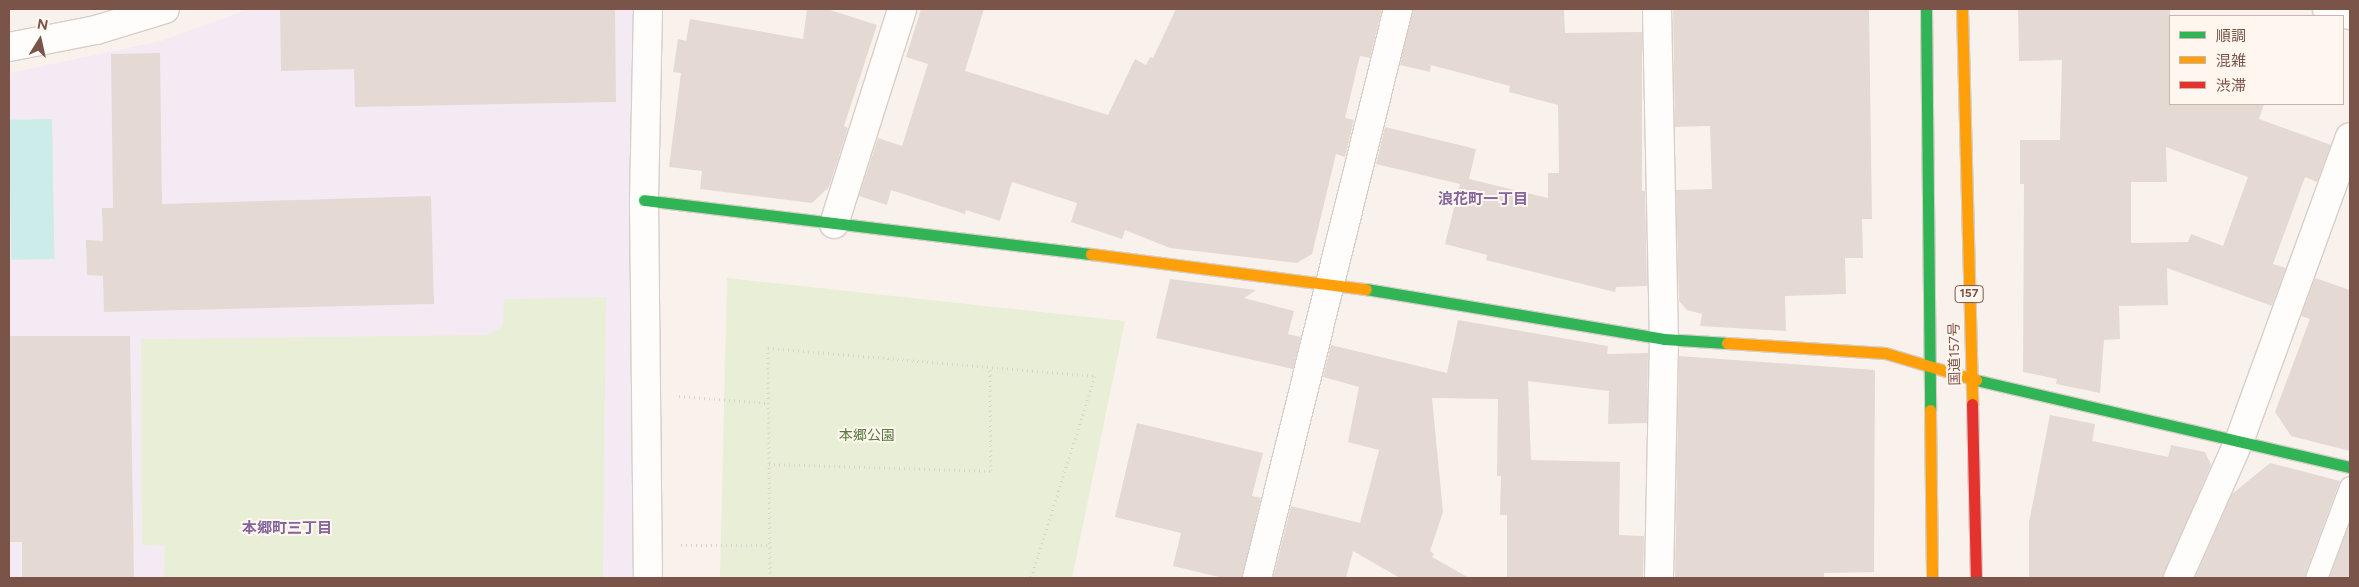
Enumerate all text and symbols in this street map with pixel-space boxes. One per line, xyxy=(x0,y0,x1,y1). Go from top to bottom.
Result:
north arrow xyxy=(15,15,65,65)
text: N xyxy=(36,15,49,34)
legend xyxy=(2169,15,2344,105)
text: 順調 xyxy=(2216,27,2246,45)
text: 混雑 xyxy=(2216,52,2246,70)
text: 渋滞 xyxy=(2216,77,2246,95)
district label: 浪花町一丁目 xyxy=(1438,191,1528,209)
road number: 157 xyxy=(1954,284,1984,304)
street label: 国道157号 xyxy=(1946,322,1964,386)
park label: 本郷公園 xyxy=(839,428,895,444)
district label: 本郷町三丁目 xyxy=(242,520,332,538)

